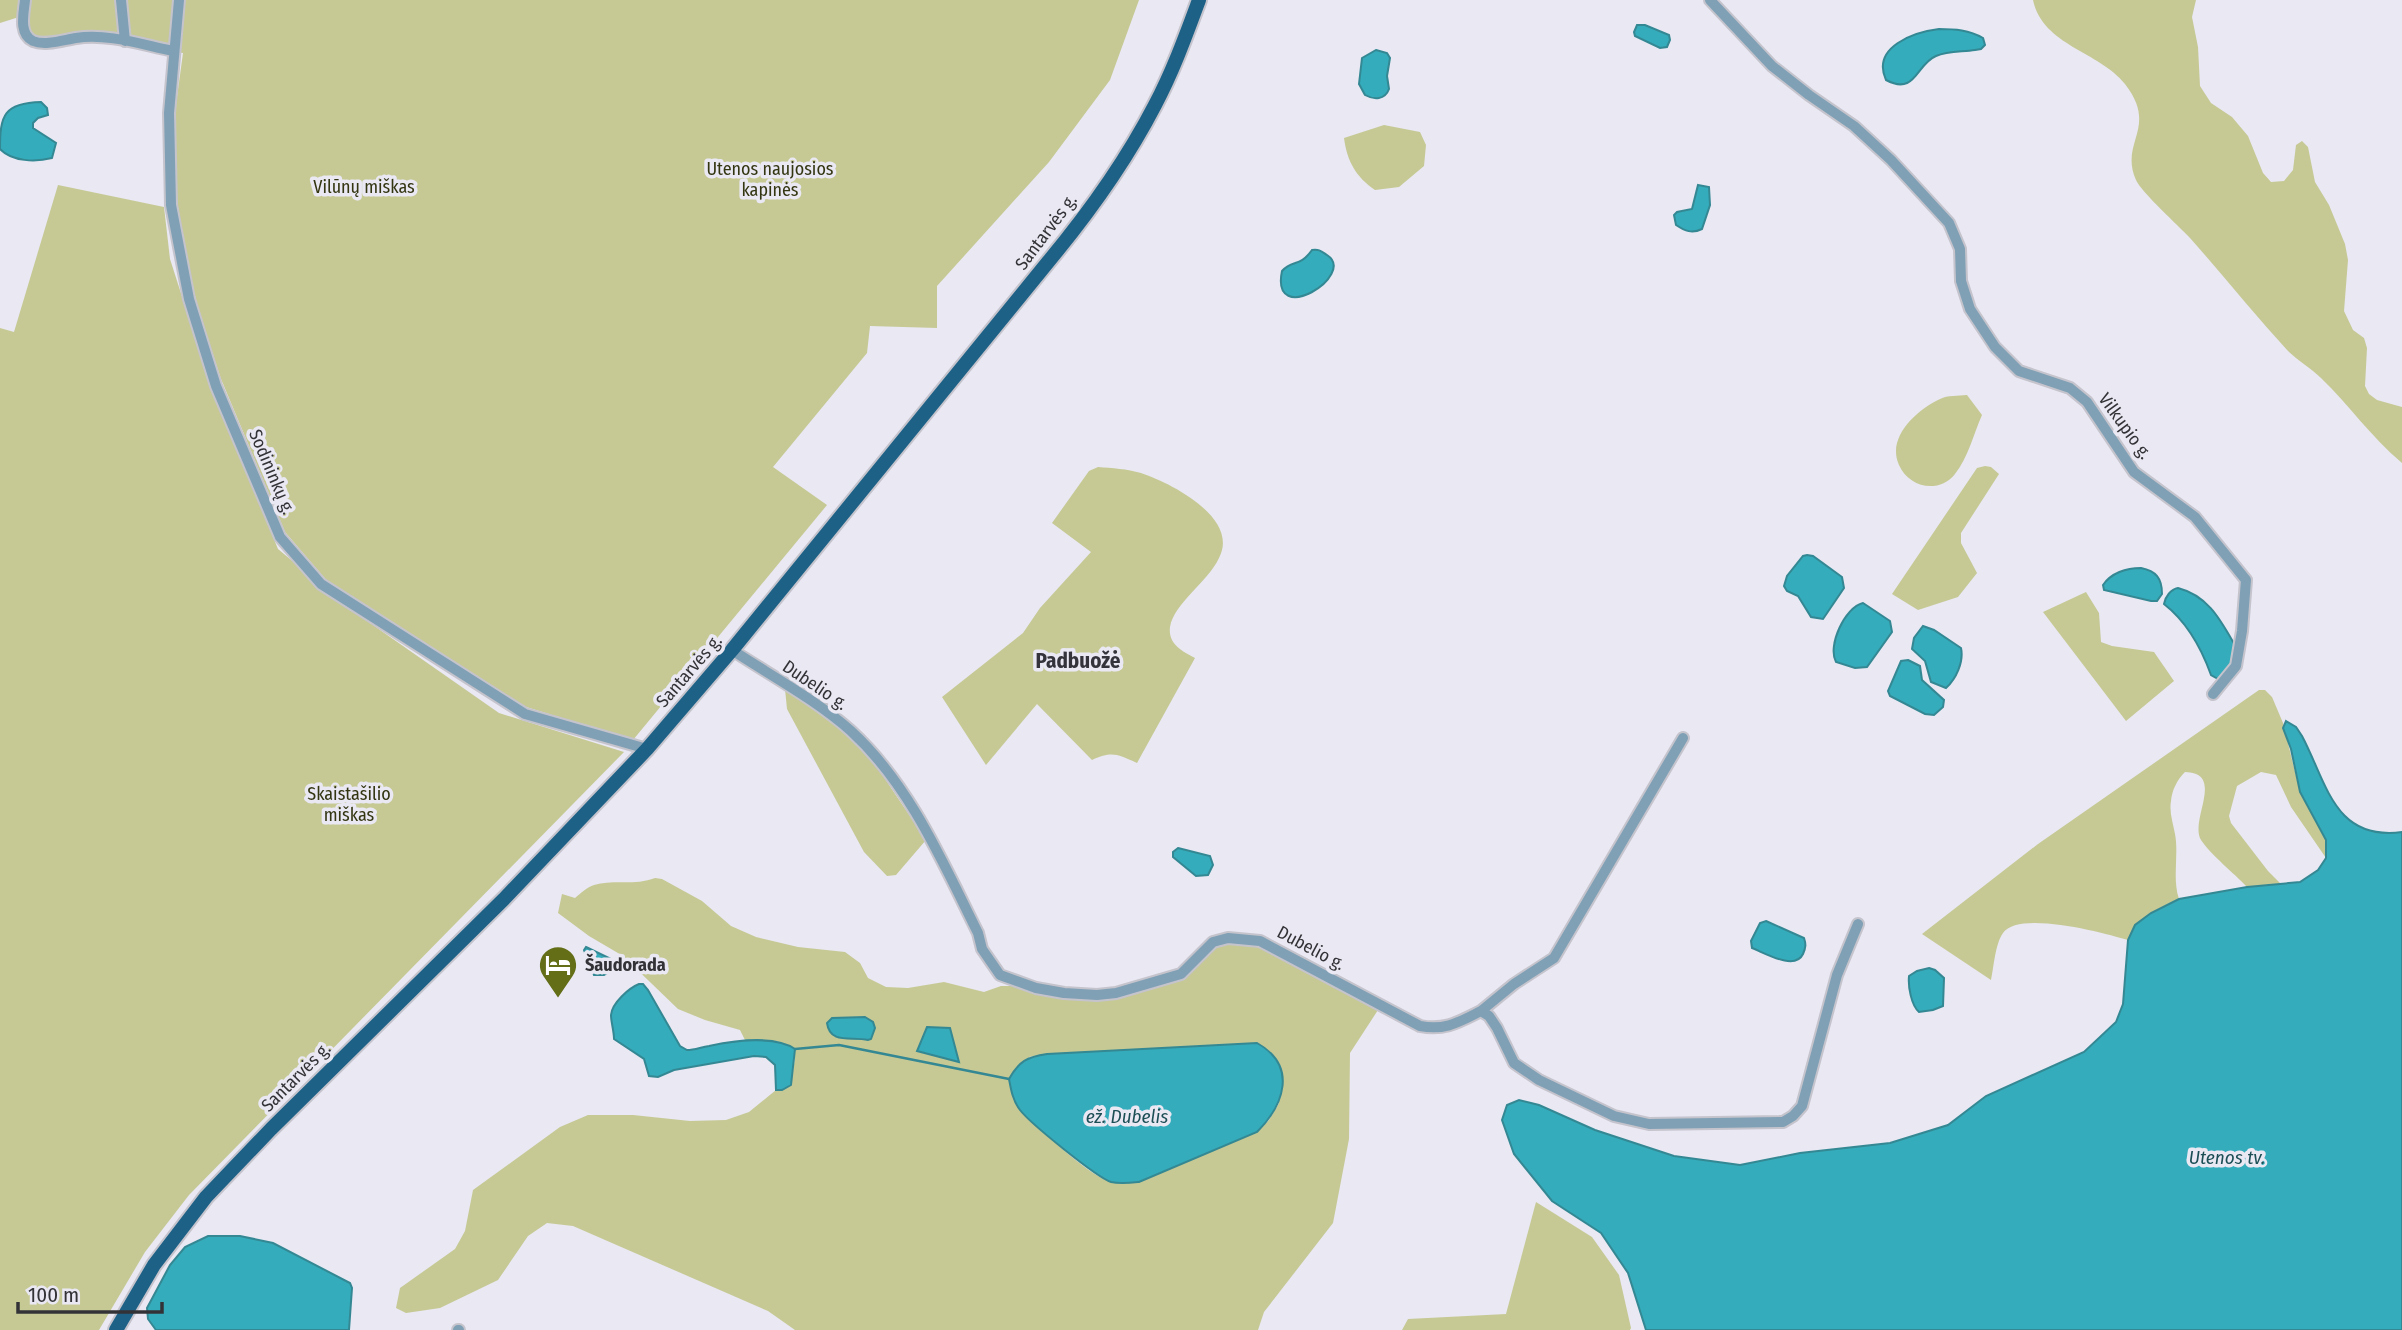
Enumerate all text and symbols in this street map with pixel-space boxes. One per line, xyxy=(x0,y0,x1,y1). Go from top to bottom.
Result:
park label: Utenos naujosios kapinės xyxy=(706,158,834,201)
park label: Vilūnų miškas xyxy=(313,176,415,198)
street label: Santarvės g. xyxy=(1010,190,1082,274)
street label: Vilkupio g. xyxy=(2094,389,2156,463)
street label: Sodininkų g. xyxy=(244,426,300,518)
street label: Santarvės g. xyxy=(651,630,727,712)
district label: Padbuožė xyxy=(1036,648,1121,674)
street label: Dubelio g. xyxy=(778,655,852,715)
park label: Skaistašilio miškas xyxy=(307,783,391,826)
street label: Dubelio g. xyxy=(1273,921,1349,975)
hotel icon: Šaudorada xyxy=(537,944,579,999)
place label: Šaudorada xyxy=(585,953,666,976)
street label: Santarvės g. xyxy=(257,1038,335,1116)
water label: ež. Dubelis xyxy=(1086,1105,1168,1128)
water label: Utenos tv. xyxy=(2189,1146,2265,1169)
scale bar xyxy=(18,1270,161,1314)
text: 100 m xyxy=(28,1282,79,1308)

